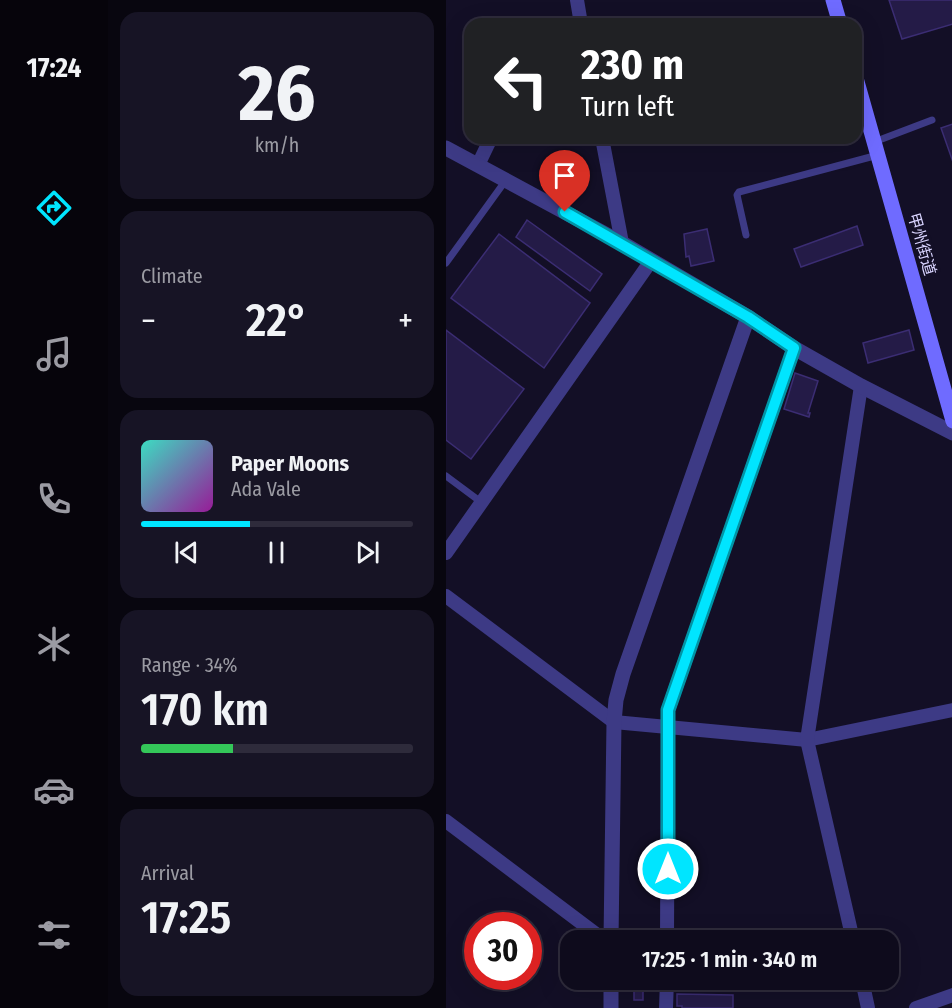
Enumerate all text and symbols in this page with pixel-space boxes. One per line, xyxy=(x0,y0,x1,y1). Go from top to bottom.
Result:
text: 230 m xyxy=(581,40,684,90)
icon: left xyxy=(482,42,560,120)
text: 26 xyxy=(239,47,315,141)
text: 17:24 xyxy=(27,52,81,84)
text: Turn left xyxy=(581,91,674,123)
text: km/h xyxy=(255,133,299,157)
pin xyxy=(539,150,590,212)
icon: arrive xyxy=(548,159,581,192)
icon: directions xyxy=(33,187,75,229)
street label: 甲州街道 xyxy=(904,211,940,277)
text: Climate xyxy=(141,264,203,288)
text: 22° xyxy=(246,294,308,348)
text: − xyxy=(141,301,156,341)
text: + xyxy=(398,301,413,341)
icon: music xyxy=(33,333,75,375)
text: Paper Moons xyxy=(231,450,349,477)
text: Ada Vale xyxy=(231,477,301,501)
icon: phone xyxy=(33,478,75,520)
icon: previous xyxy=(170,536,203,569)
icon: pause xyxy=(260,536,293,569)
icon: next xyxy=(351,536,384,569)
icon: climate xyxy=(33,623,75,665)
text: Range · 34% xyxy=(141,653,237,677)
text: 170 km xyxy=(141,683,269,737)
icon: car xyxy=(33,769,75,811)
position arrow xyxy=(636,837,700,901)
text: Arrival xyxy=(141,861,194,885)
text: 17:25 xyxy=(141,891,231,945)
speed limit sign: 30 xyxy=(464,912,542,990)
icon: filters xyxy=(33,914,75,956)
text: 17:25 · 1 min · 340 m xyxy=(642,946,817,973)

